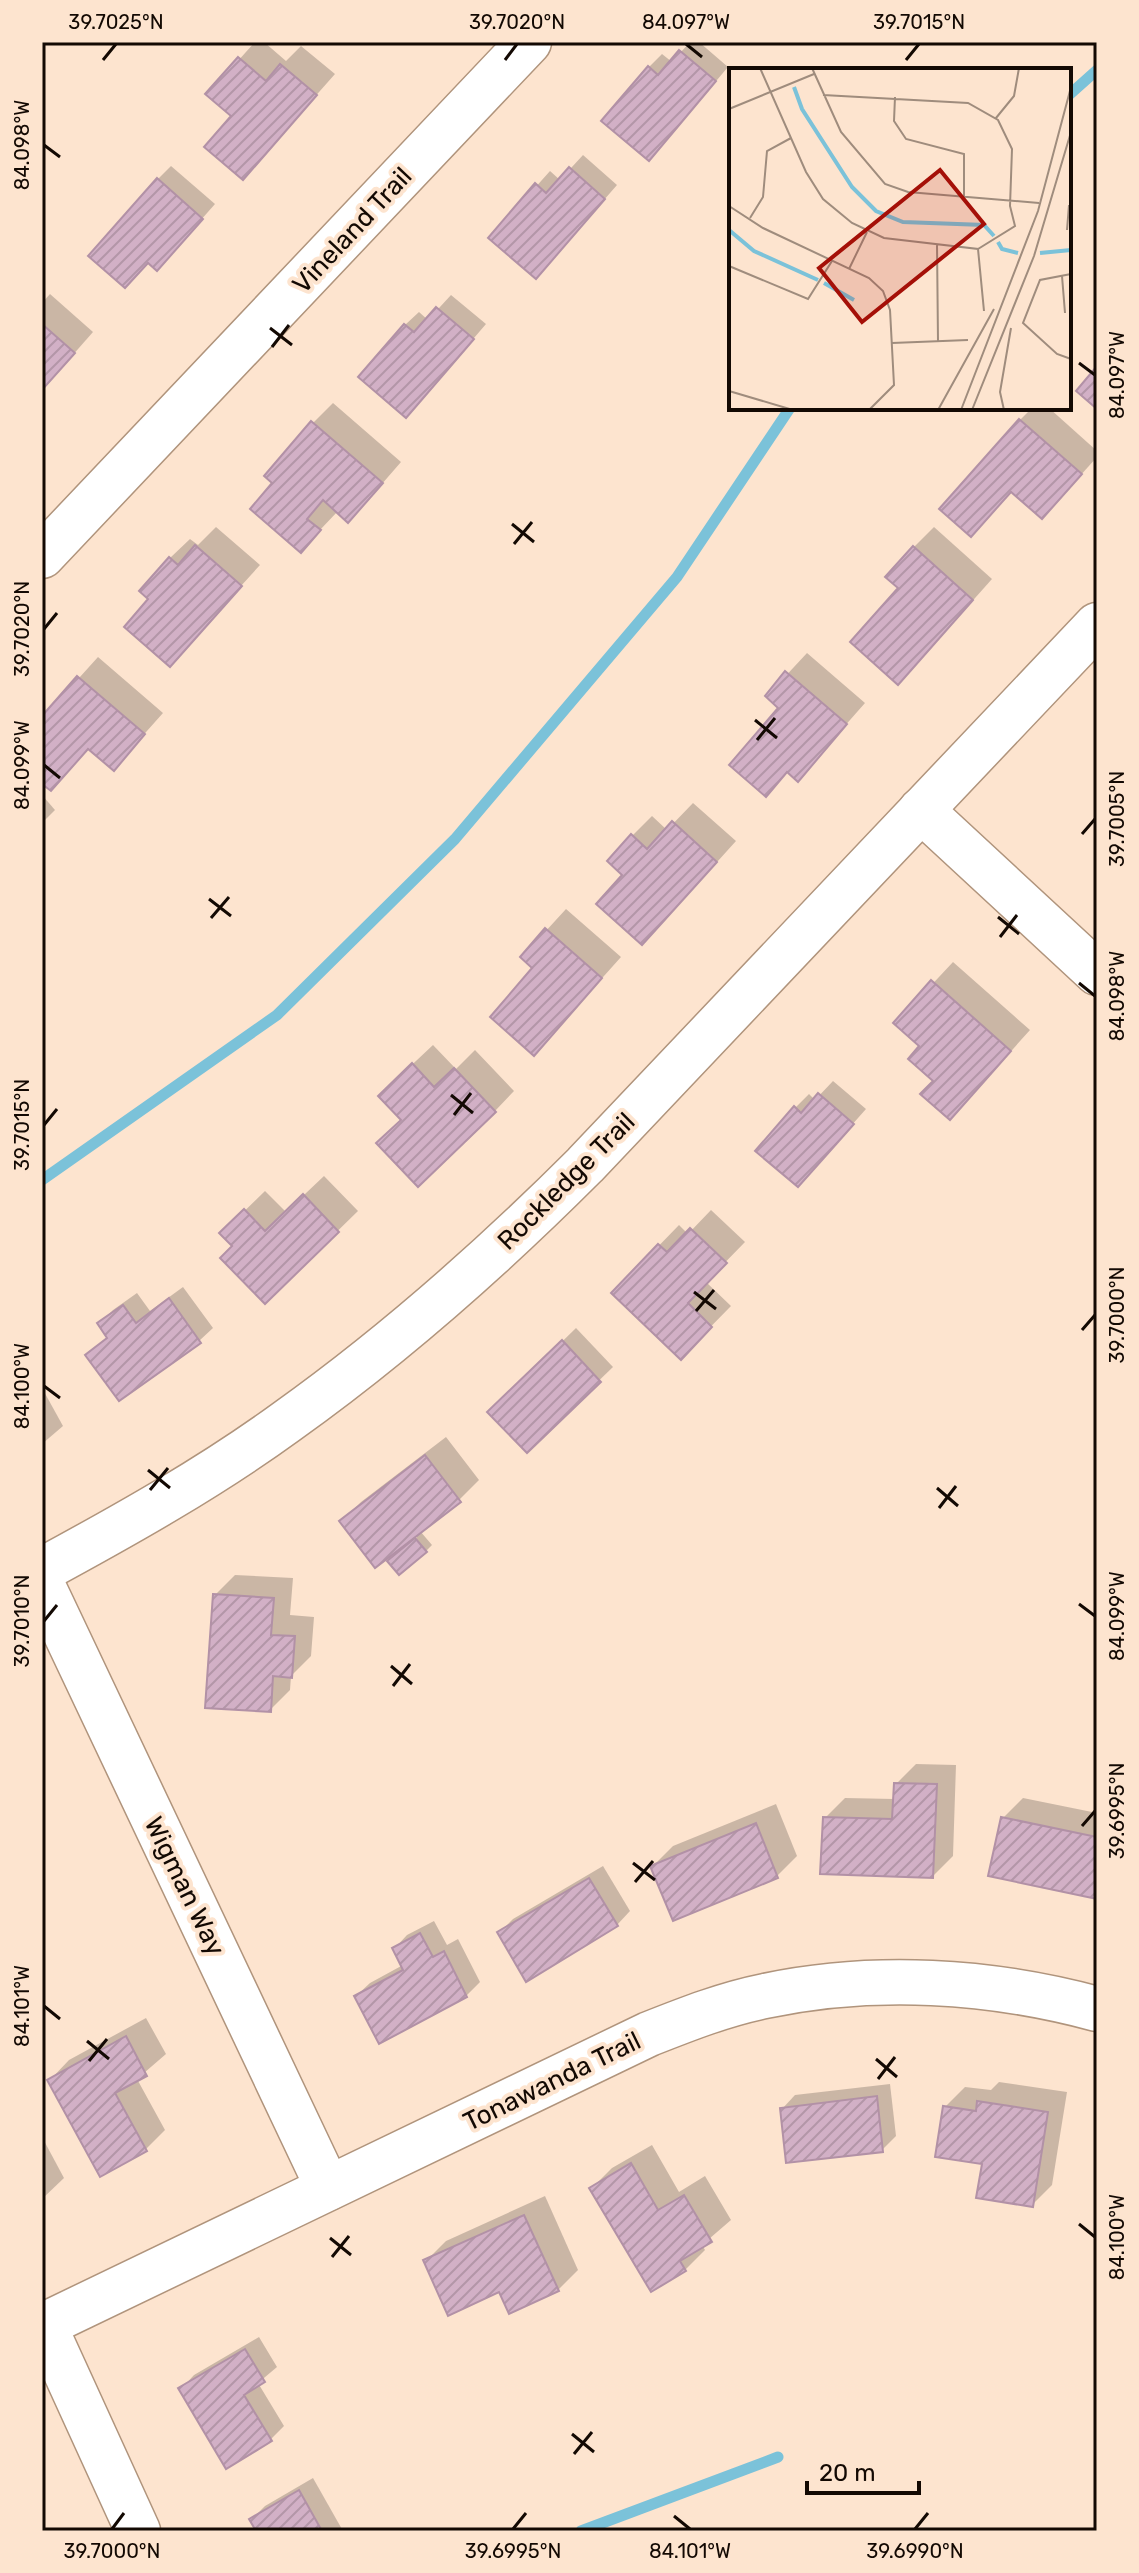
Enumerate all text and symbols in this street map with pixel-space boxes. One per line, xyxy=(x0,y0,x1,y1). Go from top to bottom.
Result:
text: 39.7025°N xyxy=(68,10,164,34)
text: 39.7020°N xyxy=(469,10,565,34)
text: 84.097°W xyxy=(642,10,730,34)
text: 39.7015°N xyxy=(873,10,965,34)
inset map xyxy=(729,68,1071,410)
text: 84.098°W xyxy=(10,100,34,190)
street label: Vineland Trail xyxy=(286,161,419,300)
text: 84.097°W xyxy=(1105,331,1129,419)
text: 39.7020°N xyxy=(10,581,34,677)
text: 84.099°W xyxy=(10,720,34,810)
text: 39.7005°N xyxy=(1105,771,1129,867)
text: 84.098°W xyxy=(1105,951,1129,1041)
text: 39.7015°N xyxy=(10,1079,34,1171)
street label: Rockledge Trail xyxy=(491,1106,641,1256)
text: 39.7000°N xyxy=(1105,1266,1129,1364)
text: 84.100°W xyxy=(10,1343,34,1429)
text: 84.099°W xyxy=(1105,1571,1129,1661)
text: 39.7010°N xyxy=(10,1575,34,1667)
text: 39.6995°N xyxy=(1105,1763,1129,1859)
street label: Wigman Way xyxy=(138,1812,231,1961)
text: 84.101°W xyxy=(10,1965,34,2047)
street label: Tonawanda Trail xyxy=(459,2025,646,2138)
text: 84.100°W xyxy=(1105,2194,1129,2280)
scale bar xyxy=(807,2445,919,2495)
text: 20 m xyxy=(819,2459,876,2487)
text: 39.7000°N xyxy=(63,2539,161,2563)
text: 39.6995°N xyxy=(465,2539,561,2563)
text: 84.101°W xyxy=(649,2539,731,2563)
text: 39.6990°N xyxy=(866,2539,964,2563)

